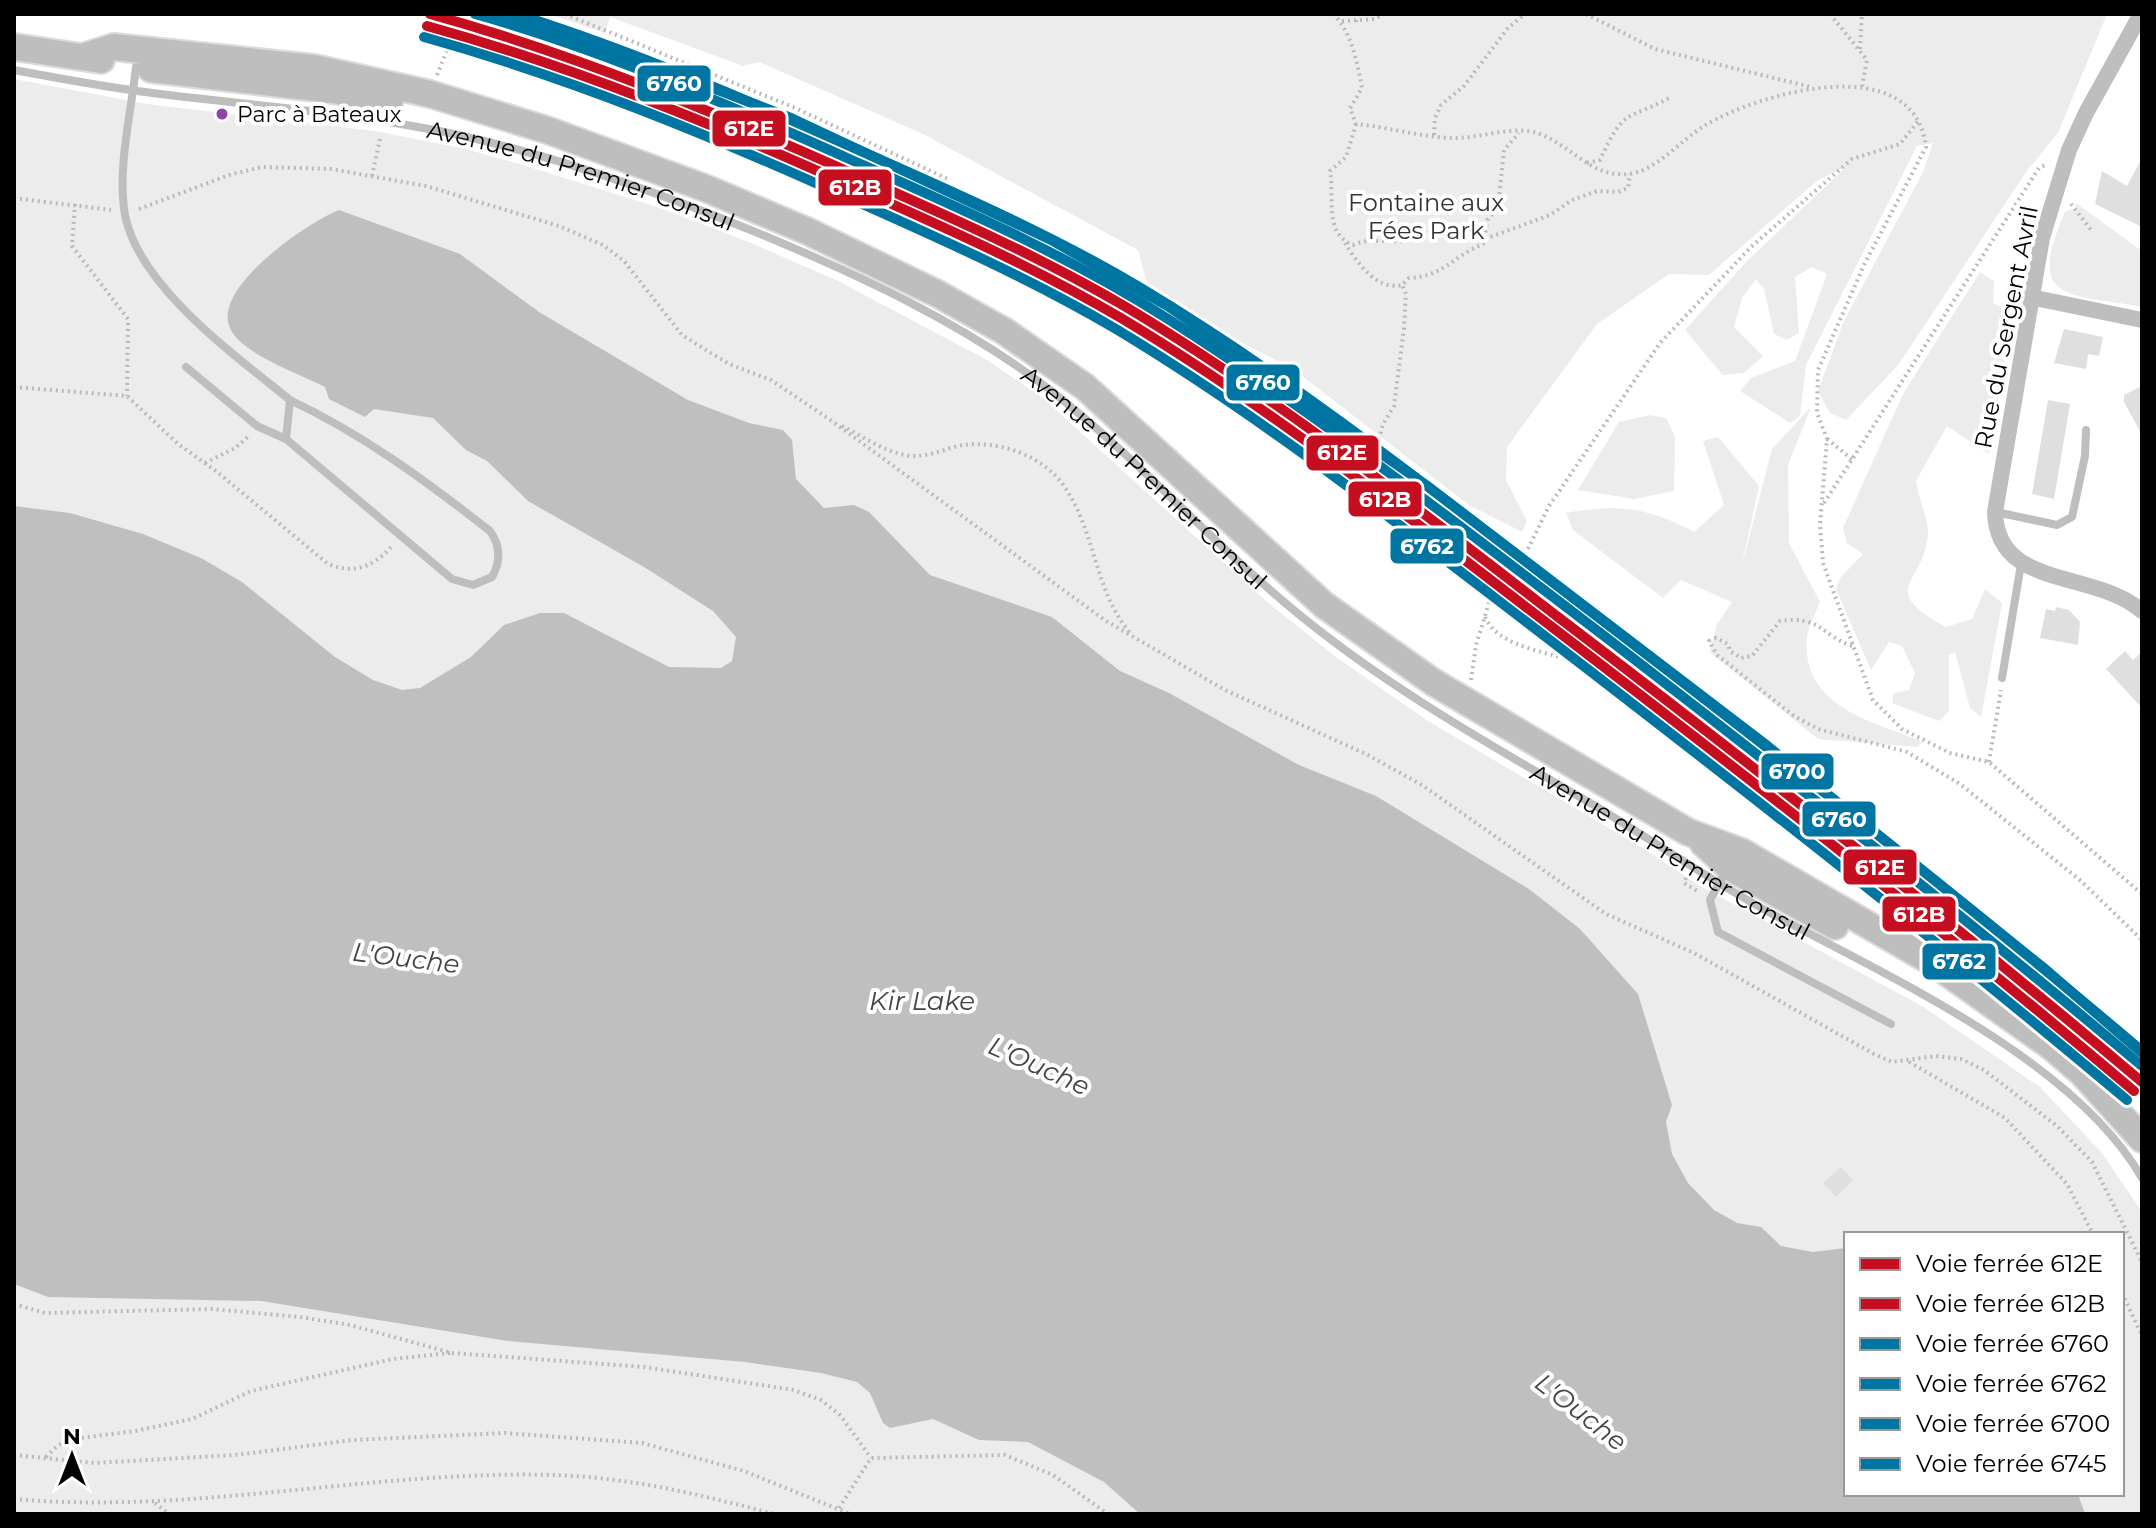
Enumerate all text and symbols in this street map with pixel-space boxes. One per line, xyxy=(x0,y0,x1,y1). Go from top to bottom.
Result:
line badge: 6760 xyxy=(636,64,712,103)
text: 6760 xyxy=(646,70,702,97)
place label: Parc à Bateaux xyxy=(237,101,402,128)
marker: Parc à Bateaux xyxy=(214,106,230,122)
line badge: 612E xyxy=(711,109,787,148)
street label: Avenue du Premier Consul xyxy=(425,114,739,237)
text: 612E xyxy=(724,115,774,142)
line badge: 612B xyxy=(817,168,893,207)
text: 612B xyxy=(829,174,881,201)
park label: Fontaine aux Fées Park xyxy=(1348,188,1504,245)
street label: Rue du Sergent Avril xyxy=(1968,203,2044,451)
street label: Avenue du Premier Consul xyxy=(1016,359,1273,595)
line badge: 6760 xyxy=(1225,363,1301,402)
text: 6760 xyxy=(1235,369,1291,396)
line badge: 612E xyxy=(1305,434,1380,472)
text: 612E xyxy=(1317,439,1367,466)
line badge: 612B xyxy=(1347,480,1423,518)
text: 612B xyxy=(1359,486,1411,513)
line badge: 6762 xyxy=(1389,527,1465,565)
text: 6762 xyxy=(1400,533,1454,560)
line badge: 6700 xyxy=(1760,752,1835,791)
street label: Avenue du Premier Consul xyxy=(1525,757,1815,946)
text: 6700 xyxy=(1768,758,1826,785)
line badge: 6760 xyxy=(1801,800,1877,838)
text: 6760 xyxy=(1811,806,1867,833)
line badge: 612E xyxy=(1842,848,1918,886)
text: 612E xyxy=(1855,854,1905,881)
line badge: 612B xyxy=(1881,895,1957,933)
text: 612B xyxy=(1893,901,1945,928)
water label: L'Ouche xyxy=(351,936,461,980)
line badge: 6762 xyxy=(1921,942,1997,981)
text: 6762 xyxy=(1932,948,1986,975)
water label: Kir Lake xyxy=(869,985,975,1017)
water label: L'Ouche xyxy=(983,1030,1095,1102)
legend xyxy=(1844,1232,2124,1496)
text: Voie ferrée 612E xyxy=(1916,1249,2103,1278)
text: Voie ferrée 612B xyxy=(1916,1289,2105,1318)
text: Voie ferrée 6760 xyxy=(1916,1329,2109,1358)
water label: L'Ouche xyxy=(1529,1366,1633,1458)
text: Voie ferrée 6762 xyxy=(1916,1369,2107,1398)
text: Voie ferrée 6700 xyxy=(1916,1409,2110,1438)
north arrow xyxy=(32,1416,112,1496)
text: N xyxy=(63,1423,81,1450)
text: Voie ferrée 6745 xyxy=(1916,1449,2107,1478)

